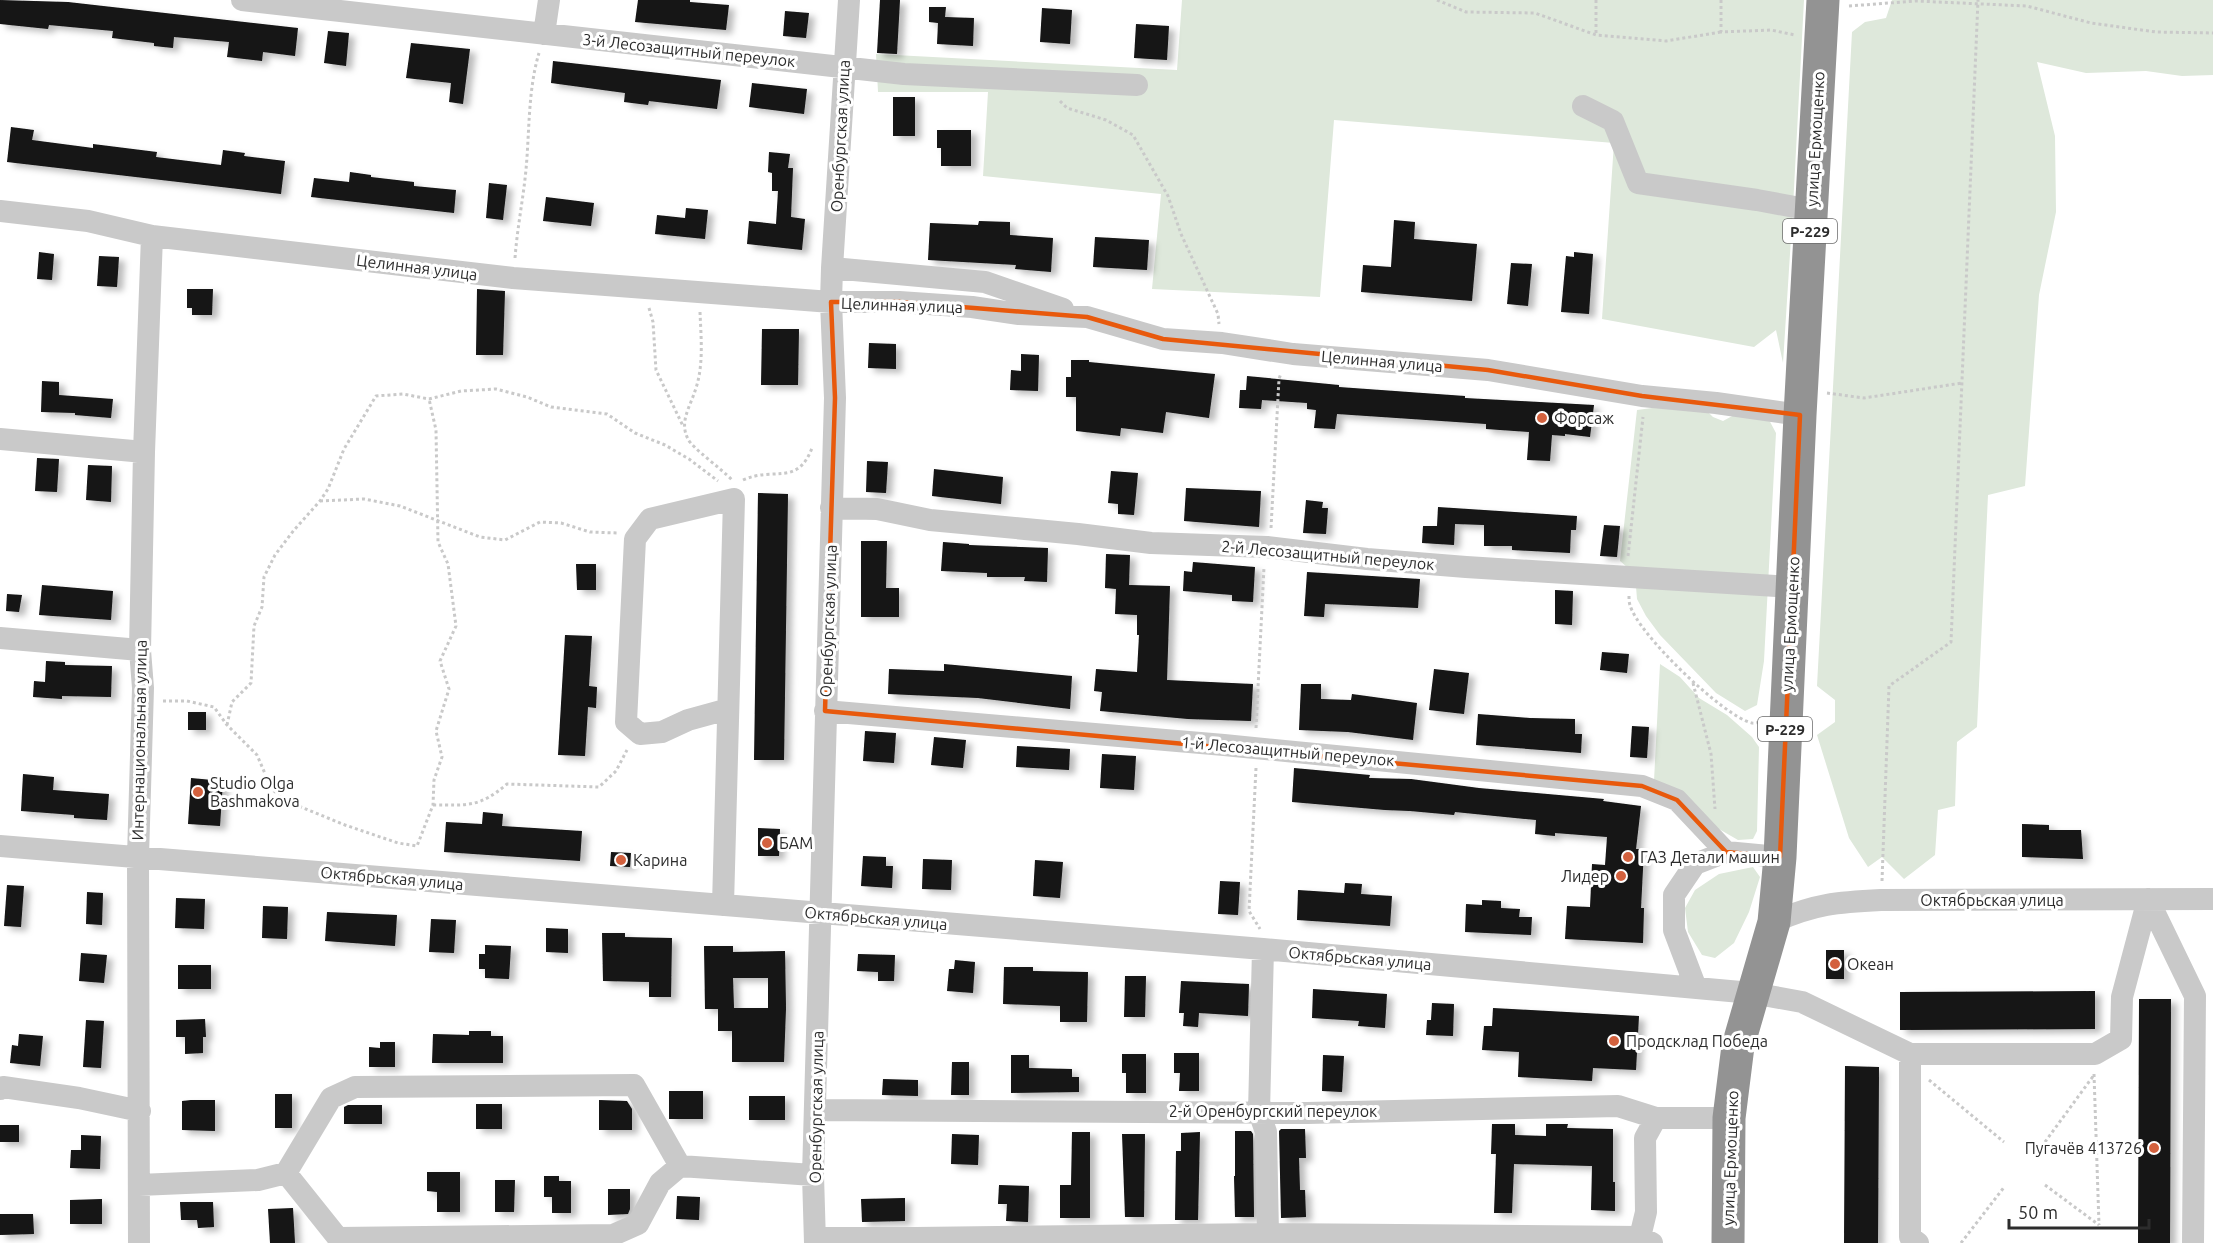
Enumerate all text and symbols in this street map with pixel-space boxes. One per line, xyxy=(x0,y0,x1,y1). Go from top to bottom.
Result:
street label: 3-й Лесозащитный переулок xyxy=(582,30,796,70)
street label: Оренбургская улица xyxy=(827,59,853,213)
street label: улица Ермощенко xyxy=(1802,71,1828,207)
road number: Р-229 xyxy=(1783,219,1837,243)
street label: Целинная улица xyxy=(355,251,479,283)
street label: Целинная улица xyxy=(841,294,963,316)
street label: Целинная улица xyxy=(1320,347,1444,375)
place label: Форсаж xyxy=(1554,409,1614,427)
marker: Форсаж xyxy=(1535,411,1549,425)
street label: 2-й Лесозащитный переулок xyxy=(1221,537,1435,573)
street label: Оренбургская улица xyxy=(816,544,840,698)
street label: улица Ермощенко xyxy=(1777,556,1803,692)
street label: Интернациональная улица xyxy=(128,640,150,840)
road number: Р-229 xyxy=(1758,717,1812,741)
street label: 1-й Лесозащитный переулок xyxy=(1181,733,1395,769)
place label: Studio Olga Bashmakova xyxy=(210,774,300,810)
marker: Studio Olga Bashmakova xyxy=(191,785,205,799)
place label: БАМ xyxy=(779,834,813,852)
marker: БАМ xyxy=(760,836,774,850)
place label: ГАЗ Детали машин xyxy=(1640,848,1780,866)
marker: ГАЗ Детали машин xyxy=(1621,850,1635,864)
place label: Карина xyxy=(633,851,687,869)
marker: Карина xyxy=(614,853,628,867)
street label: Октябрьская улица xyxy=(320,863,464,893)
place label: Лидер xyxy=(1561,867,1609,885)
marker: Лидер xyxy=(1614,869,1628,883)
street label: Октябрьская улица xyxy=(1920,891,2064,909)
street label: Октябрьская улица xyxy=(804,903,948,933)
street label: Октябрьская улица xyxy=(1288,943,1432,973)
place label: Океан xyxy=(1847,955,1894,973)
marker: Океан xyxy=(1828,957,1842,971)
street label: Оренбургская улица xyxy=(806,1030,826,1184)
place label: Продсклад Победа xyxy=(1626,1032,1768,1050)
marker: Продсклад Победа xyxy=(1607,1034,1621,1048)
street label: улица Ермощенко xyxy=(1719,1090,1741,1226)
street label: 2-й Оренбургский переулок xyxy=(1169,1102,1377,1120)
place label: Пугачёв 413726 xyxy=(2025,1139,2142,1157)
marker: Пугачёв 413726 xyxy=(2147,1141,2161,1155)
scale bar xyxy=(2009,1192,2148,1230)
text: 50 m xyxy=(2018,1202,2058,1222)

